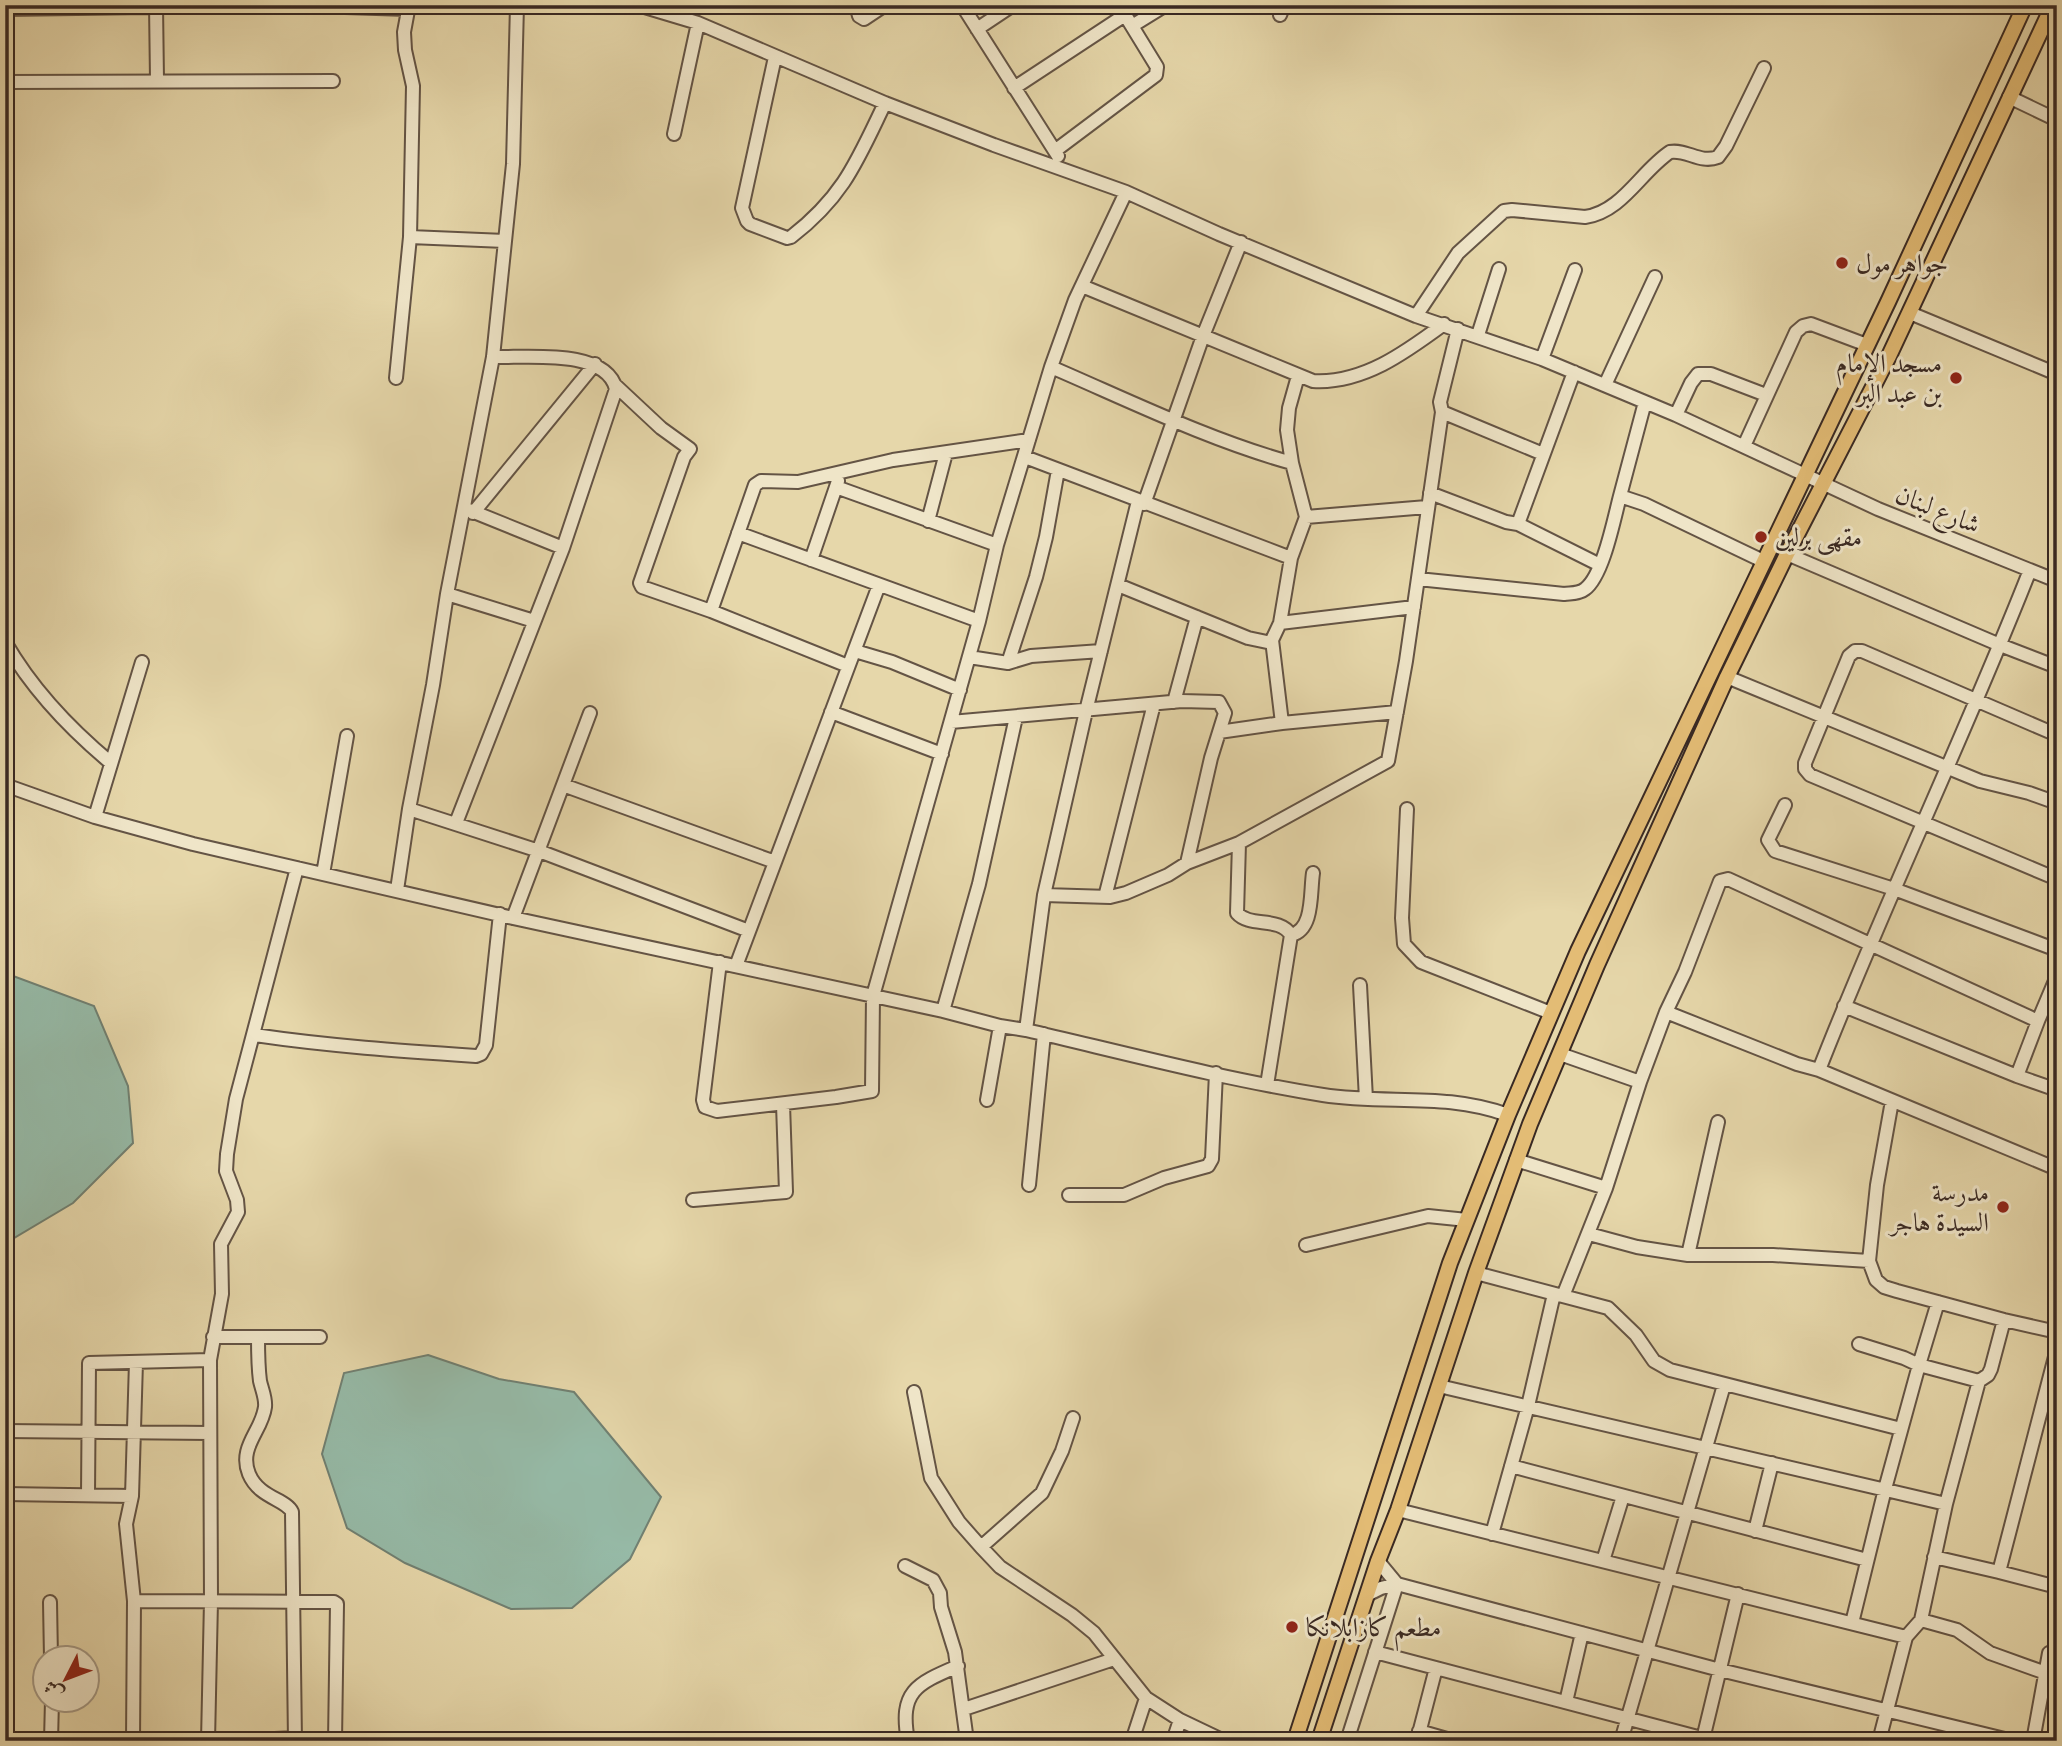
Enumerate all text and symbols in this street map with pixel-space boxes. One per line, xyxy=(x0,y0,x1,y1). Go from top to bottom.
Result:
place label: جواهر مول xyxy=(1856,247,1948,283)
marker: جواهر مول xyxy=(1834,255,1850,271)
place label: مسجد الإمام بن عبد البر xyxy=(1836,347,1942,413)
marker: مسجد الإمام بن عبد البر xyxy=(1948,370,1964,386)
street label: شارع لبنان xyxy=(1889,478,1985,546)
place label: مقهى برلين xyxy=(1775,521,1862,557)
marker: مقهى برلين xyxy=(1753,529,1769,545)
place label: مدرسة السيدة هاجر xyxy=(1887,1176,1989,1242)
marker: مدرسة السيدة هاجر xyxy=(1995,1199,2011,1215)
place label: مطعم كازابلانكا xyxy=(1306,1611,1441,1652)
marker: مطعم كازابلانكا xyxy=(1284,1619,1300,1635)
north arrow xyxy=(32,1644,102,1714)
text: ش xyxy=(39,1673,71,1705)

